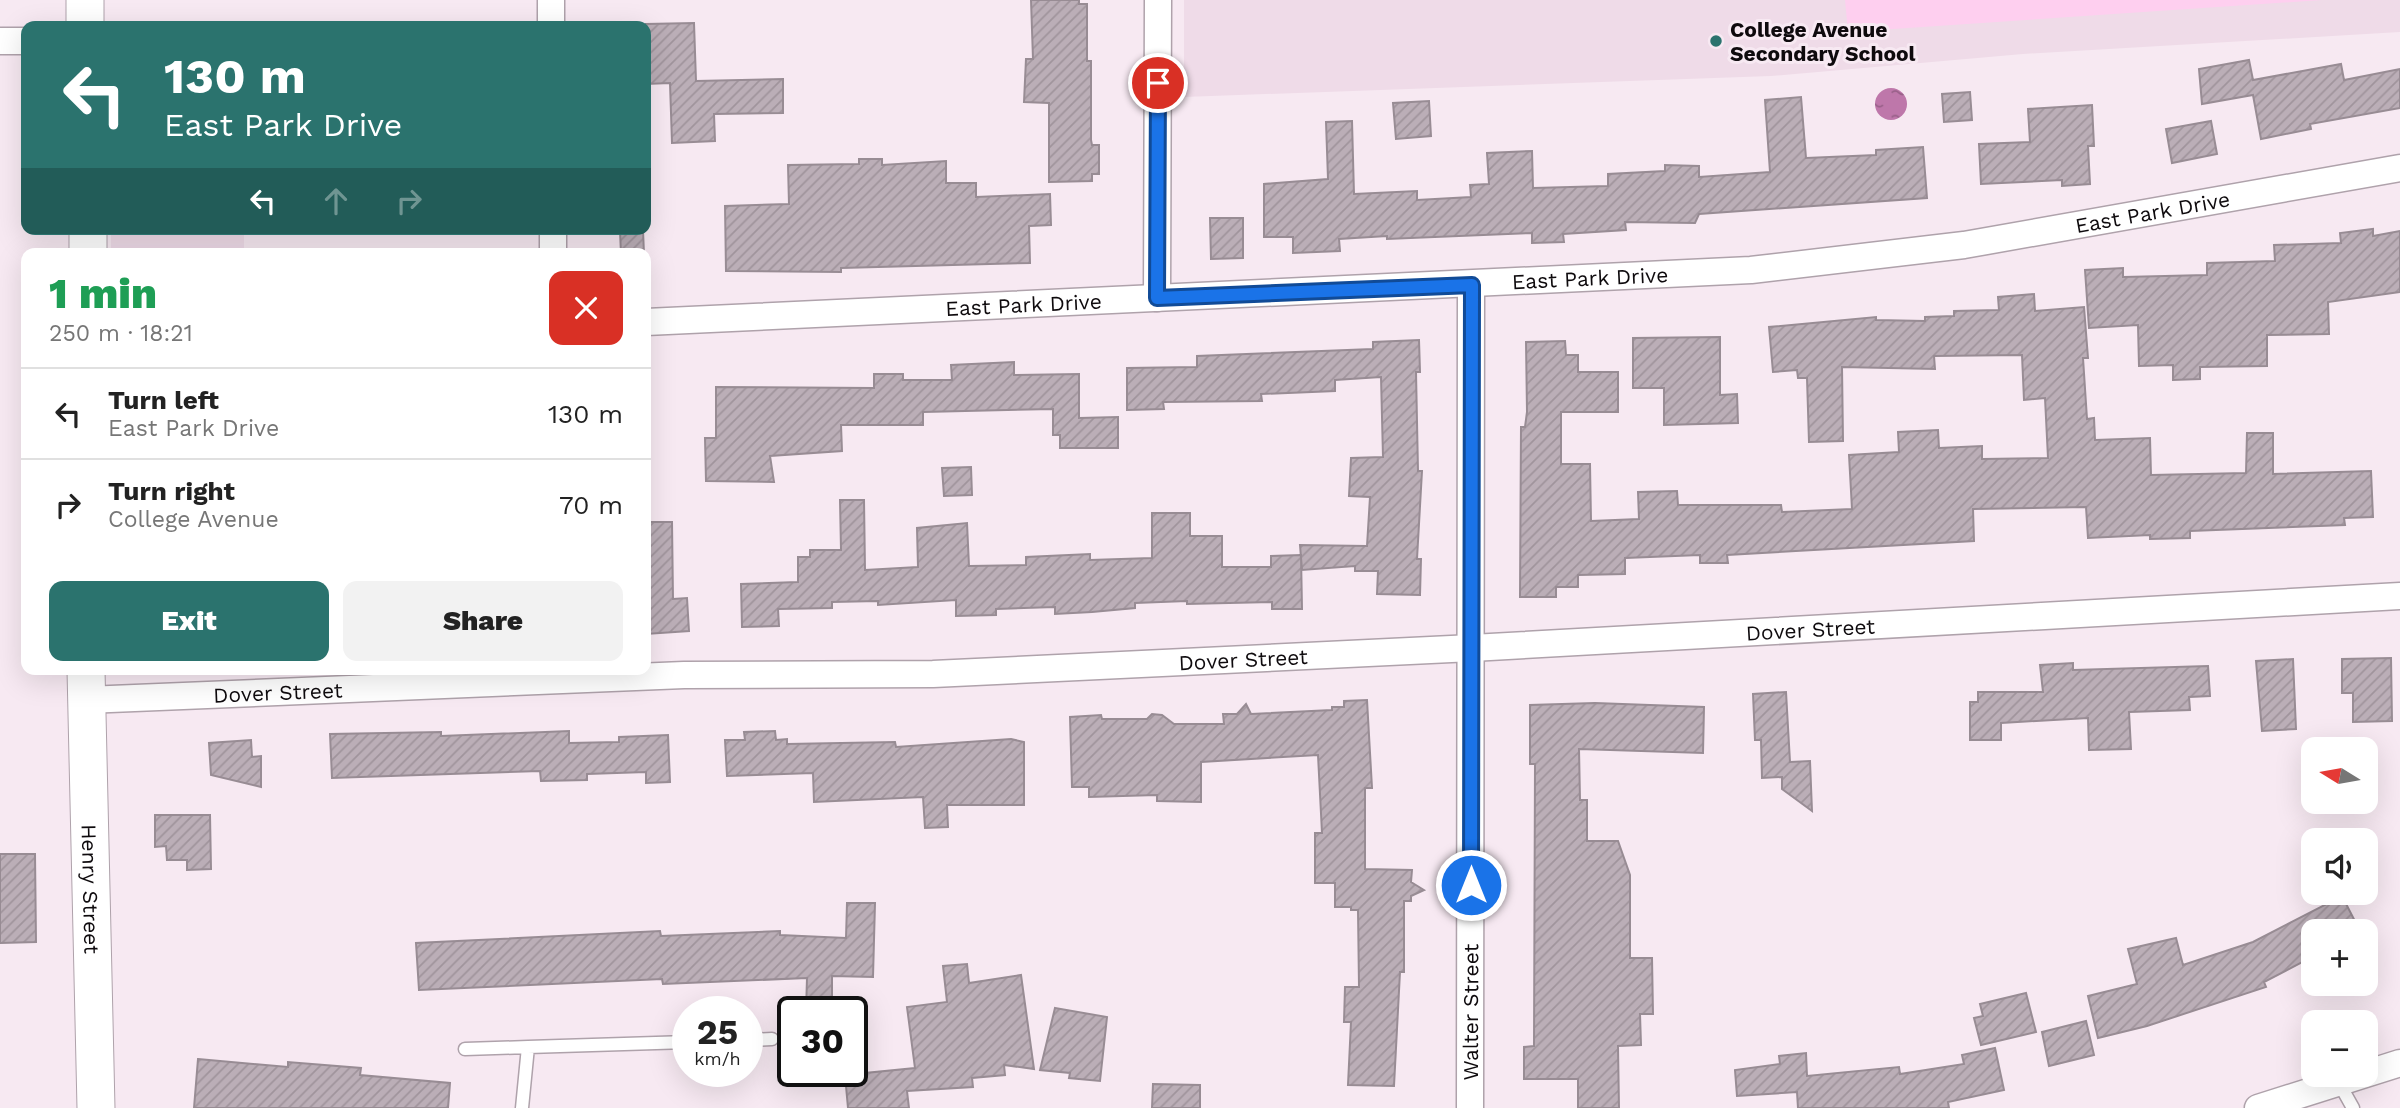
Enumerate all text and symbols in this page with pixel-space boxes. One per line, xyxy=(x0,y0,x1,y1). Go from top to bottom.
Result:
place label: College Avenue Secondary School xyxy=(1730,17,1916,66)
marker: College Avenue Secondary School xyxy=(1708,33,1724,49)
text: 130 m xyxy=(164,47,306,105)
icon: left xyxy=(49,49,140,140)
pin xyxy=(1128,53,1188,113)
icon: arrive xyxy=(1139,64,1177,102)
text: East Park Drive xyxy=(164,106,402,144)
icon: left xyxy=(244,182,282,220)
icon: ahead xyxy=(317,182,355,220)
icon: right xyxy=(390,182,428,220)
street label: East Park Drive xyxy=(2073,186,2232,238)
street label: East Park Drive xyxy=(1511,261,1669,294)
text: 1 min xyxy=(49,269,157,318)
button: close xyxy=(549,271,623,345)
street label: East Park Drive xyxy=(945,288,1102,320)
text: 250 m · 18:21 xyxy=(49,320,193,347)
text: Turn left xyxy=(108,385,219,415)
icon: left xyxy=(49,395,87,433)
text: 130 m xyxy=(548,399,623,429)
text: East Park Drive xyxy=(108,415,279,442)
text: Turn right xyxy=(108,476,235,506)
icon: right xyxy=(49,486,87,524)
text: 70 m xyxy=(559,490,623,520)
text: College Avenue xyxy=(108,506,279,533)
button: Exit xyxy=(49,581,329,661)
button: Share xyxy=(343,581,623,661)
street label: Dover Street xyxy=(1745,613,1876,645)
street label: Dover Street xyxy=(1178,643,1309,675)
street label: Dover Street xyxy=(213,677,343,707)
north arrow xyxy=(2301,737,2378,814)
map controls xyxy=(2301,737,2378,1087)
street label: Henry Street xyxy=(77,824,105,954)
button: sound xyxy=(2301,828,2378,905)
position arrow xyxy=(1434,848,1508,922)
button: + xyxy=(2301,919,2378,996)
street label: Walter Street xyxy=(1458,943,1483,1080)
speed limit sign: 30 xyxy=(777,996,868,1087)
button: − xyxy=(2301,1010,2378,1087)
text: 25 xyxy=(697,1011,738,1053)
text: km/h xyxy=(694,1048,741,1069)

